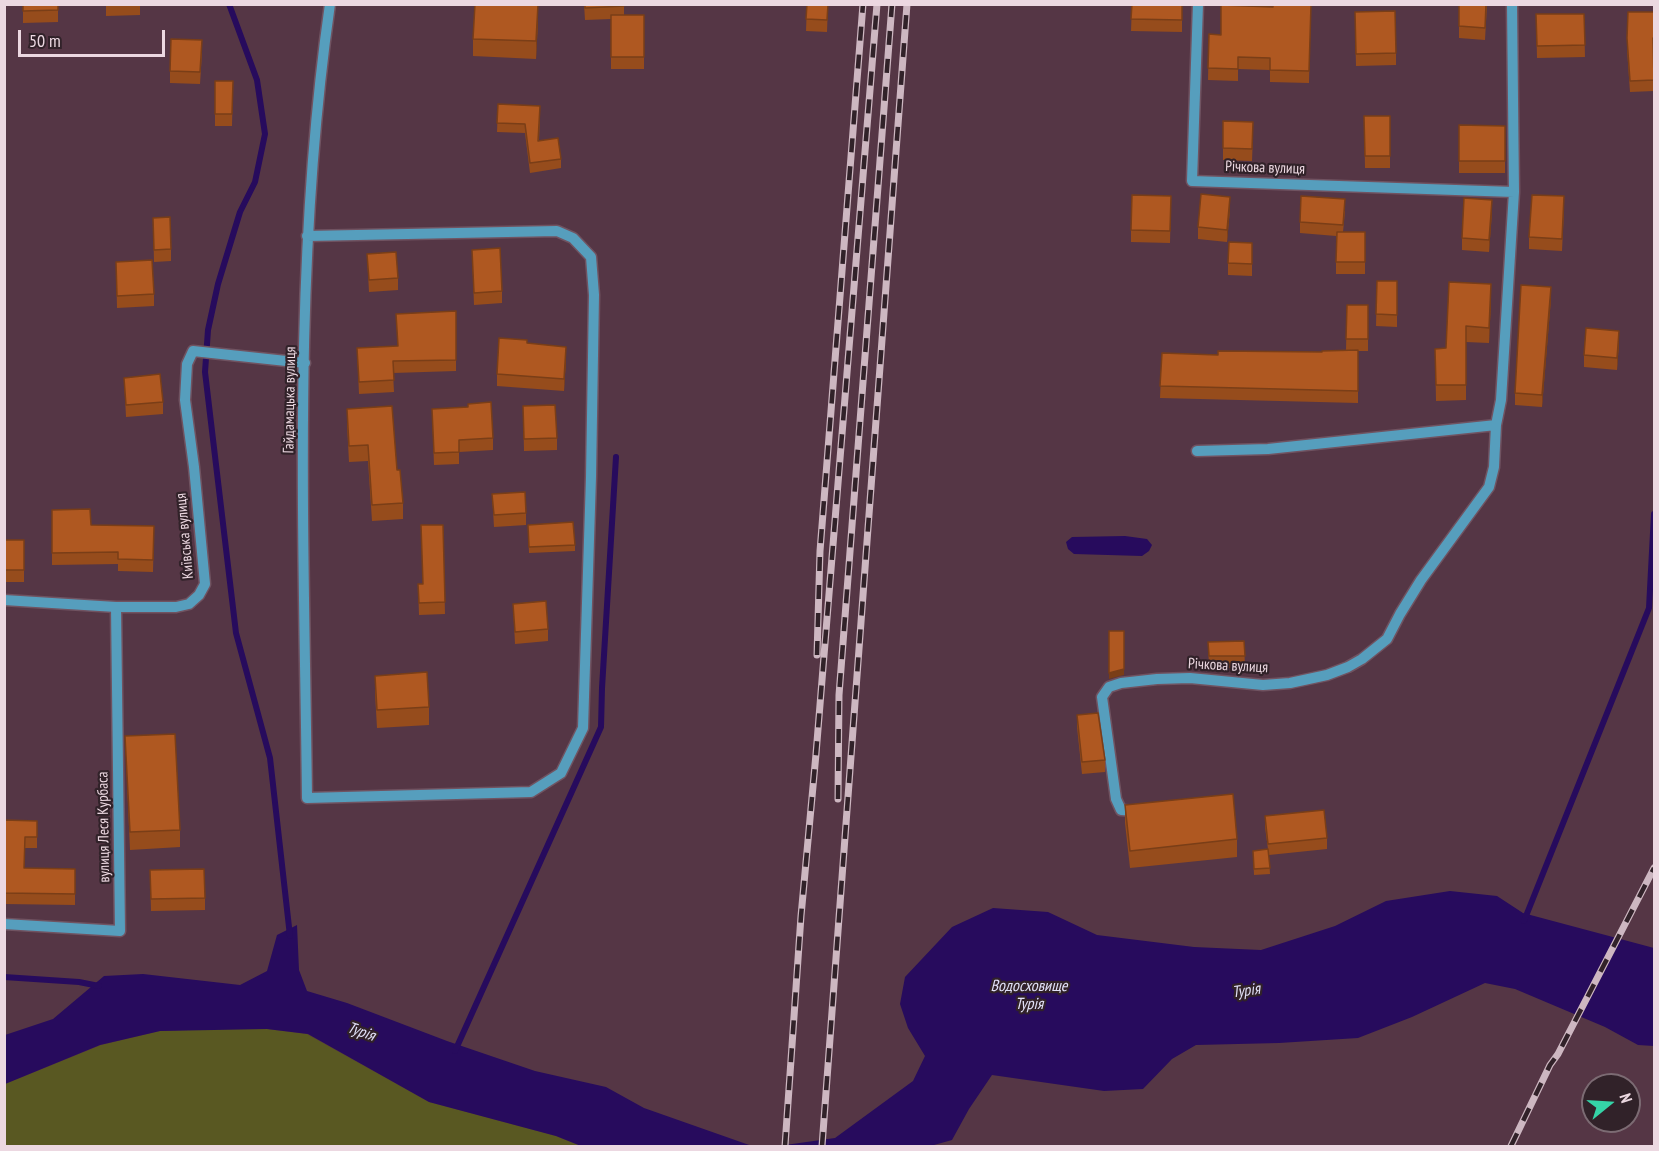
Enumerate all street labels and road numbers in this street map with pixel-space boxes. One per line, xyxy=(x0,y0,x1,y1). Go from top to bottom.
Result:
street label: Річкова вулиця xyxy=(1225,158,1305,178)
street label: Гайдамацька вулиця xyxy=(280,346,300,454)
street label: Київська вулиця xyxy=(172,492,198,580)
street label: Річкова вулиця xyxy=(1188,655,1268,677)
street label: вулиця Леся Курбаса xyxy=(94,771,114,883)

